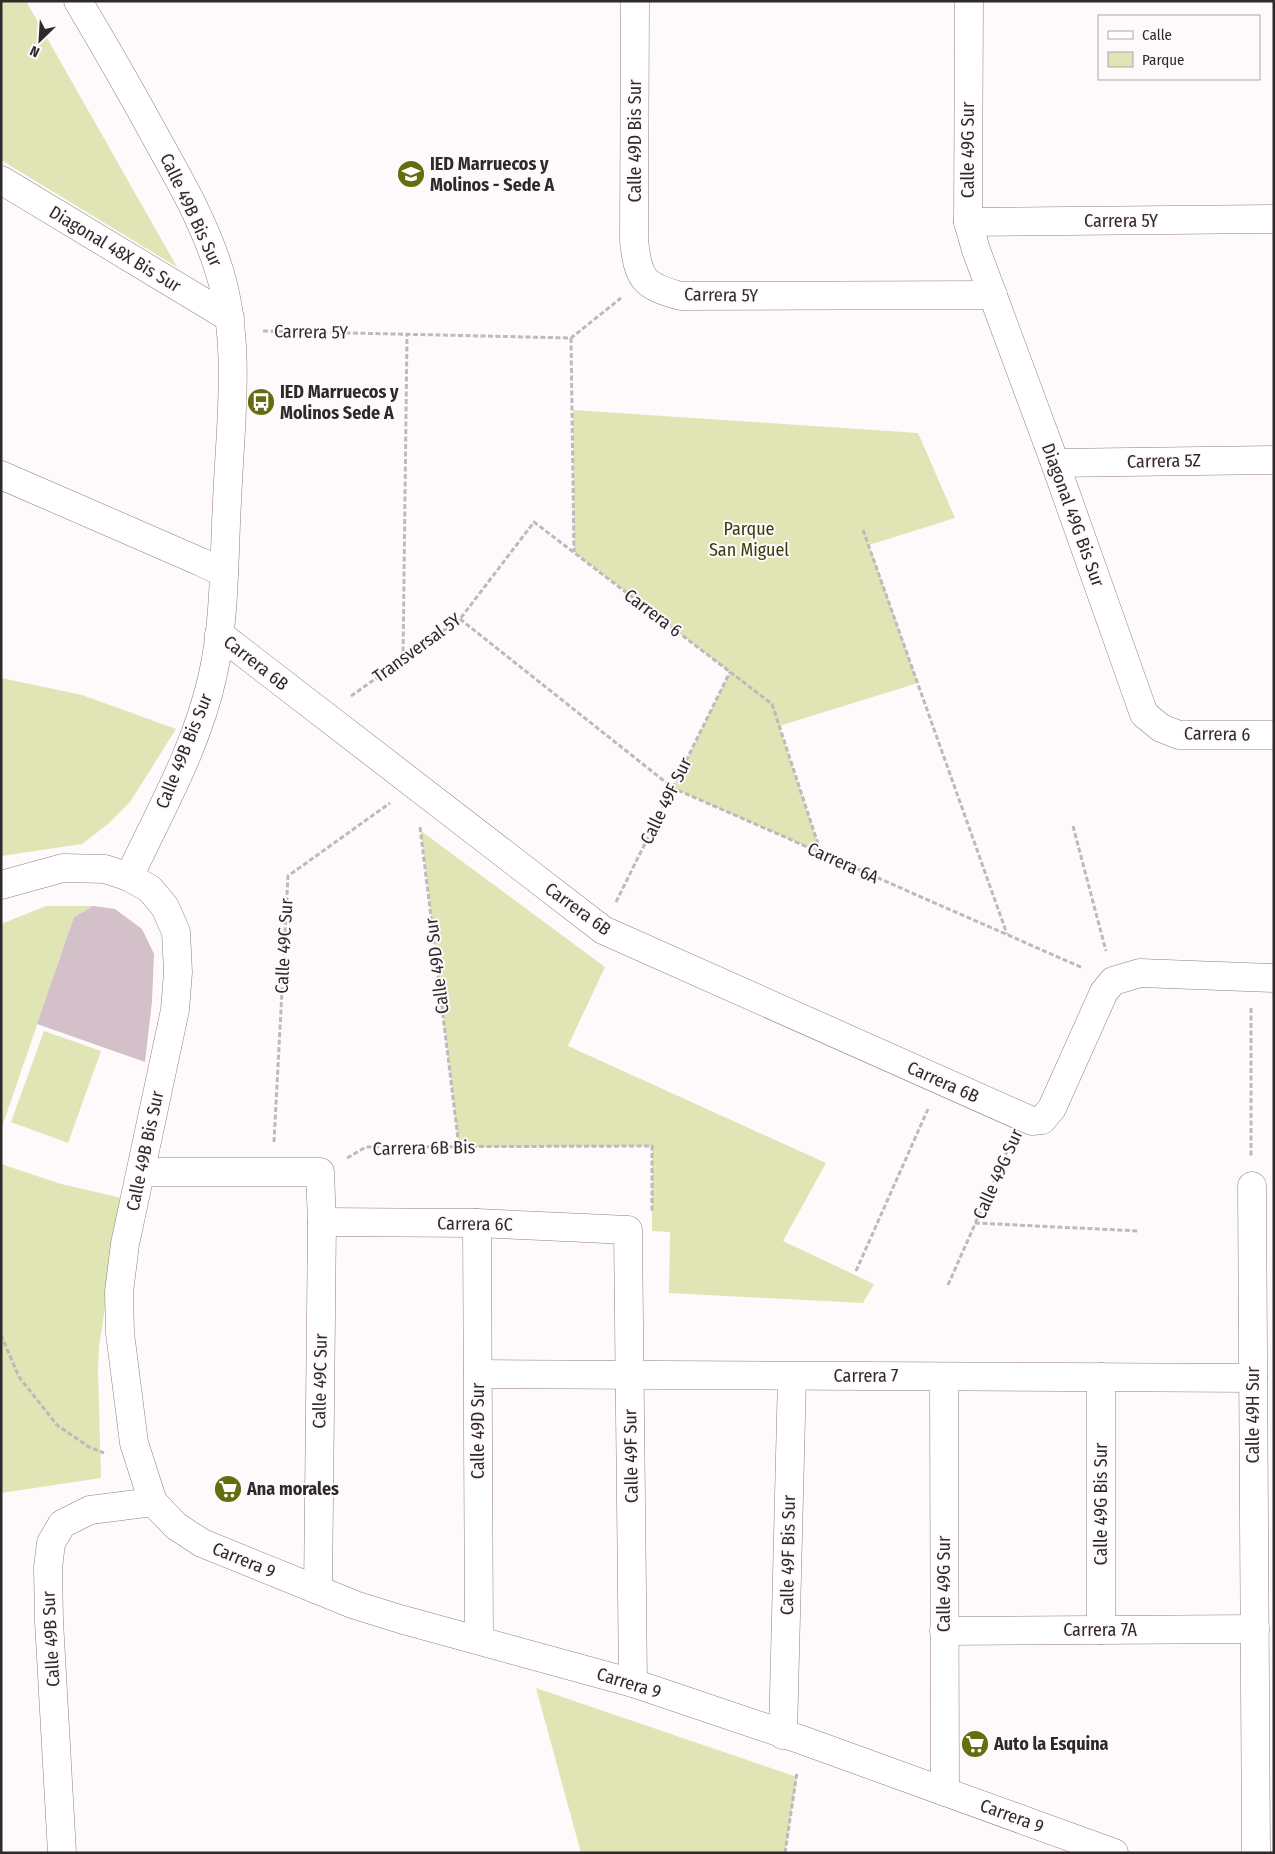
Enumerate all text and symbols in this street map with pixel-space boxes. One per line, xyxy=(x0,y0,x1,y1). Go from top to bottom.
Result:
north arrow xyxy=(15,15,65,65)
legend xyxy=(1098,15,1260,80)
text: Calle xyxy=(1142,26,1172,44)
text: N xyxy=(27,42,42,61)
text: Parque xyxy=(1142,51,1185,69)
street label: Calle 49D Bis Sur xyxy=(624,79,646,202)
street label: Calle 49G Sur xyxy=(957,101,979,198)
street label: Calle 49B Bis Sur xyxy=(155,150,227,271)
place label: IED Marruecos y Molinos - Sede A xyxy=(430,153,554,196)
school or university icon: IED Marruecos y Molinos - Sede A xyxy=(396,159,426,189)
street label: Diagonal 48X Bis Sur xyxy=(45,201,186,297)
street label: Carrera 5Y xyxy=(1084,210,1158,232)
street label: Carrera 5Y xyxy=(684,283,758,307)
street label: Carrera 5Y xyxy=(274,320,348,344)
place label: IED Marruecos y Molinos Sede A xyxy=(280,381,399,424)
bus stop icon: IED Marruecos y Molinos Sede A xyxy=(246,387,276,417)
street label: Diagonal 49G Bis Sur xyxy=(1037,440,1109,590)
street label: Carrera 5Z xyxy=(1127,449,1201,473)
park label: Parque San Miguel xyxy=(709,518,789,561)
street label: Carrera 6 xyxy=(620,584,686,642)
street label: Transversal 5Y xyxy=(369,609,465,687)
street label: Carrera 6B xyxy=(219,631,293,695)
street label: Calle 49B Bis Sur xyxy=(151,690,217,812)
street label: Carrera 6 xyxy=(1184,722,1250,746)
street label: Calle 49F Sur xyxy=(636,753,697,848)
street label: Carrera 6A xyxy=(804,838,883,889)
street label: Carrera 6B xyxy=(541,878,615,940)
street label: Calle 49C Sur xyxy=(271,897,298,994)
street label: Calle 49D Sur xyxy=(420,916,454,1015)
street label: Carrera 6B xyxy=(904,1056,982,1108)
street label: Calle 49B Bis Sur xyxy=(122,1088,169,1213)
street label: Calle 49G Sur xyxy=(968,1125,1028,1223)
street label: Carrera 6B Bis xyxy=(373,1136,476,1160)
street label: Carrera 6C xyxy=(437,1212,513,1236)
street label: Calle 49C Sur xyxy=(308,1332,332,1429)
street label: Carrera 7 xyxy=(834,1365,898,1387)
street label: Calle 49H Sur xyxy=(1242,1366,1264,1464)
street label: Calle 49D Sur xyxy=(467,1382,489,1479)
street label: Calle 49F Sur xyxy=(619,1408,643,1503)
street label: Calle 49G Bis Sur xyxy=(1090,1442,1112,1565)
supermarket icon: Ana morales xyxy=(213,1474,243,1504)
place label: Ana morales xyxy=(246,1478,339,1500)
street label: Calle 49F Bis Sur xyxy=(776,1494,800,1615)
street label: Calle 49G Sur xyxy=(933,1535,955,1632)
street label: Carrera 9 xyxy=(209,1537,279,1583)
street label: Calle 49B Sur xyxy=(37,1590,64,1688)
street label: Carrera 7A xyxy=(1063,1619,1137,1641)
street label: Carrera 9 xyxy=(594,1663,664,1703)
supermarket icon: Auto la Esquina xyxy=(960,1729,990,1759)
place label: Auto la Esquina xyxy=(993,1733,1109,1755)
street label: Carrera 9 xyxy=(977,1794,1047,1838)

